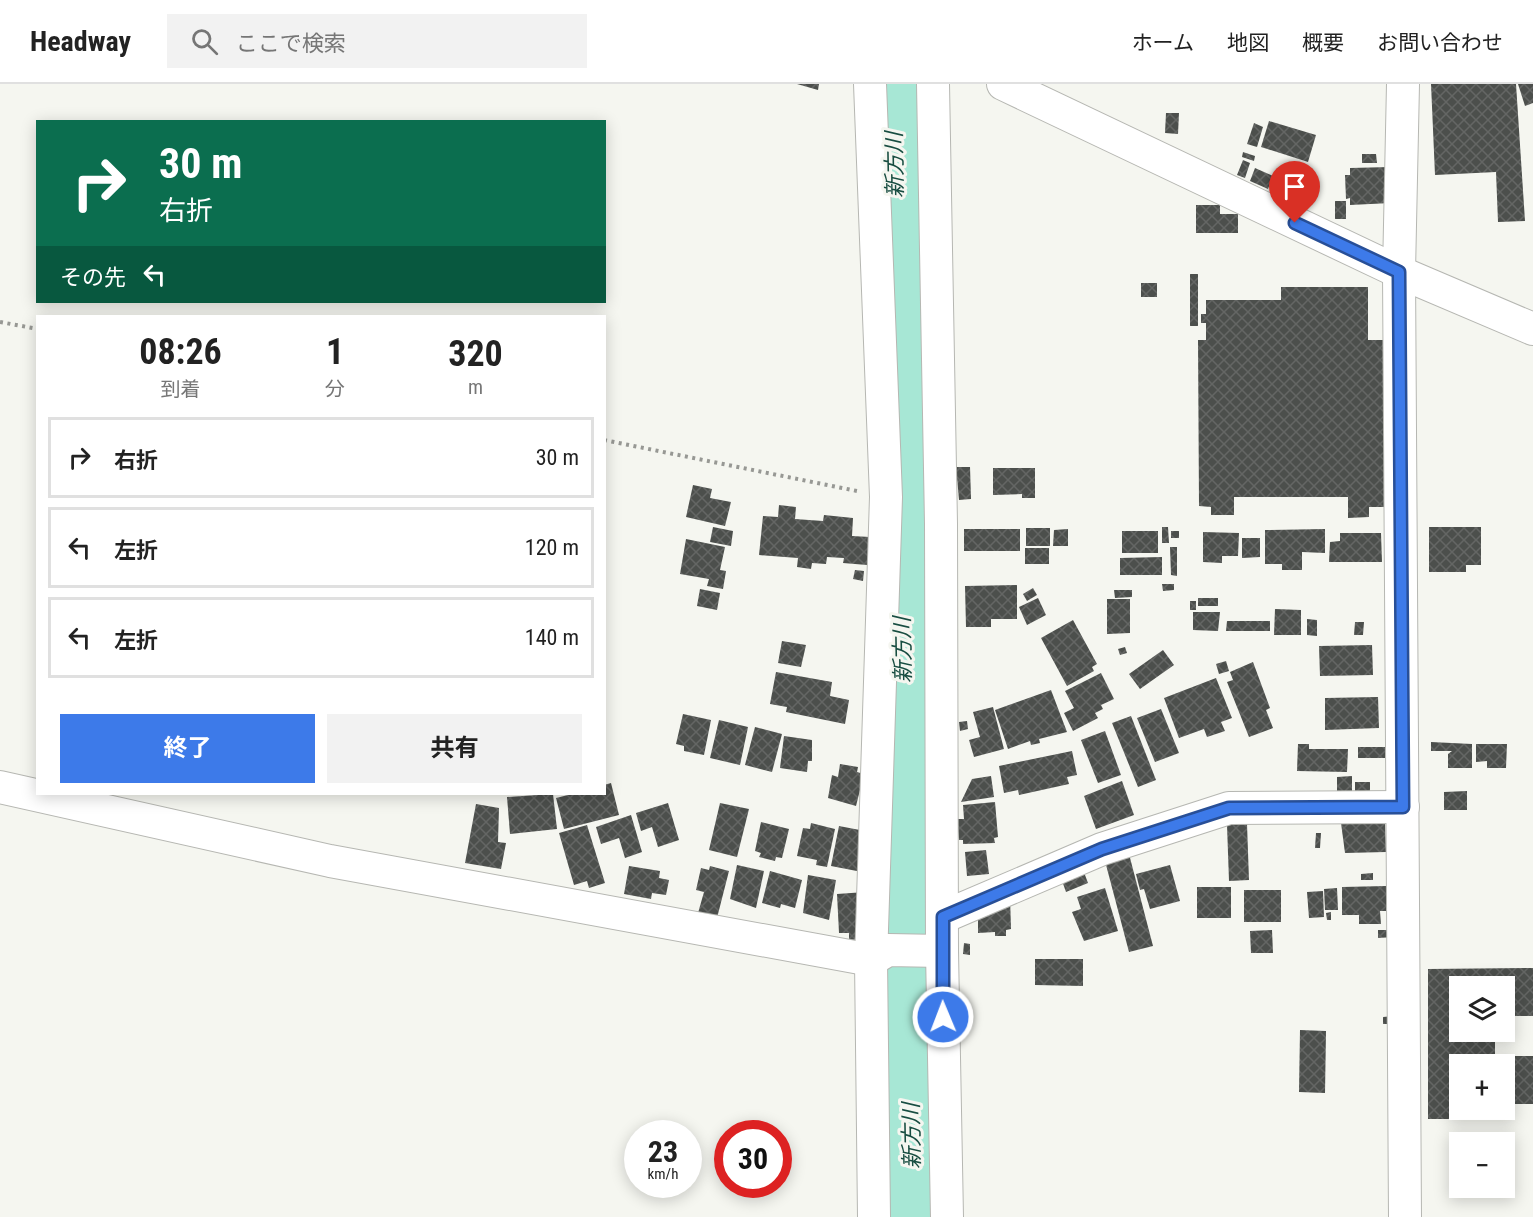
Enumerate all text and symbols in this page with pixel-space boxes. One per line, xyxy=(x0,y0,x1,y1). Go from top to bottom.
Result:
search box xyxy=(167,14,587,68)
text: Headway xyxy=(30,25,131,58)
icon: search xyxy=(188,25,221,58)
text: ここで検索 xyxy=(236,31,346,56)
text: ホーム xyxy=(1132,31,1194,55)
text: 地図 xyxy=(1227,31,1269,55)
text: 概要 xyxy=(1302,31,1344,55)
text: お問い合わせ xyxy=(1377,31,1503,55)
water label: 新方川 xyxy=(881,130,908,198)
text: 30 m xyxy=(159,139,242,188)
icon: right xyxy=(60,144,138,222)
pin xyxy=(1269,161,1320,223)
icon: arrive xyxy=(1278,170,1311,203)
text: 右折 xyxy=(159,195,213,227)
icon: left xyxy=(138,258,171,291)
text: その先 xyxy=(60,265,126,290)
text: 08:26 xyxy=(139,331,222,373)
text: 1 xyxy=(326,331,344,373)
text: 320 xyxy=(448,333,503,375)
text: m xyxy=(468,375,483,399)
text: 到着 xyxy=(161,377,201,401)
text: 分 xyxy=(325,377,345,401)
icon: right xyxy=(63,441,96,474)
text: 30 m xyxy=(536,445,579,470)
text: 右折 xyxy=(114,448,158,473)
icon: left xyxy=(63,531,96,564)
text: 120 m xyxy=(525,535,579,560)
text: 左折 xyxy=(114,538,158,563)
water label: 新方川 xyxy=(889,615,916,683)
icon: left xyxy=(63,621,96,654)
text: 140 m xyxy=(525,625,579,650)
text: 左折 xyxy=(114,628,158,653)
button: 終了 xyxy=(60,714,315,783)
button: 共有 xyxy=(327,714,582,783)
map controls xyxy=(1449,976,1515,1198)
button: layers xyxy=(1449,976,1515,1042)
position arrow xyxy=(911,985,975,1049)
button: + xyxy=(1449,1054,1515,1120)
water label: 新方川 xyxy=(898,1101,925,1169)
speed limit sign: 30 xyxy=(714,1120,792,1198)
button: − xyxy=(1449,1132,1515,1198)
text: 23 xyxy=(648,1134,678,1169)
text: km/h xyxy=(648,1165,678,1183)

